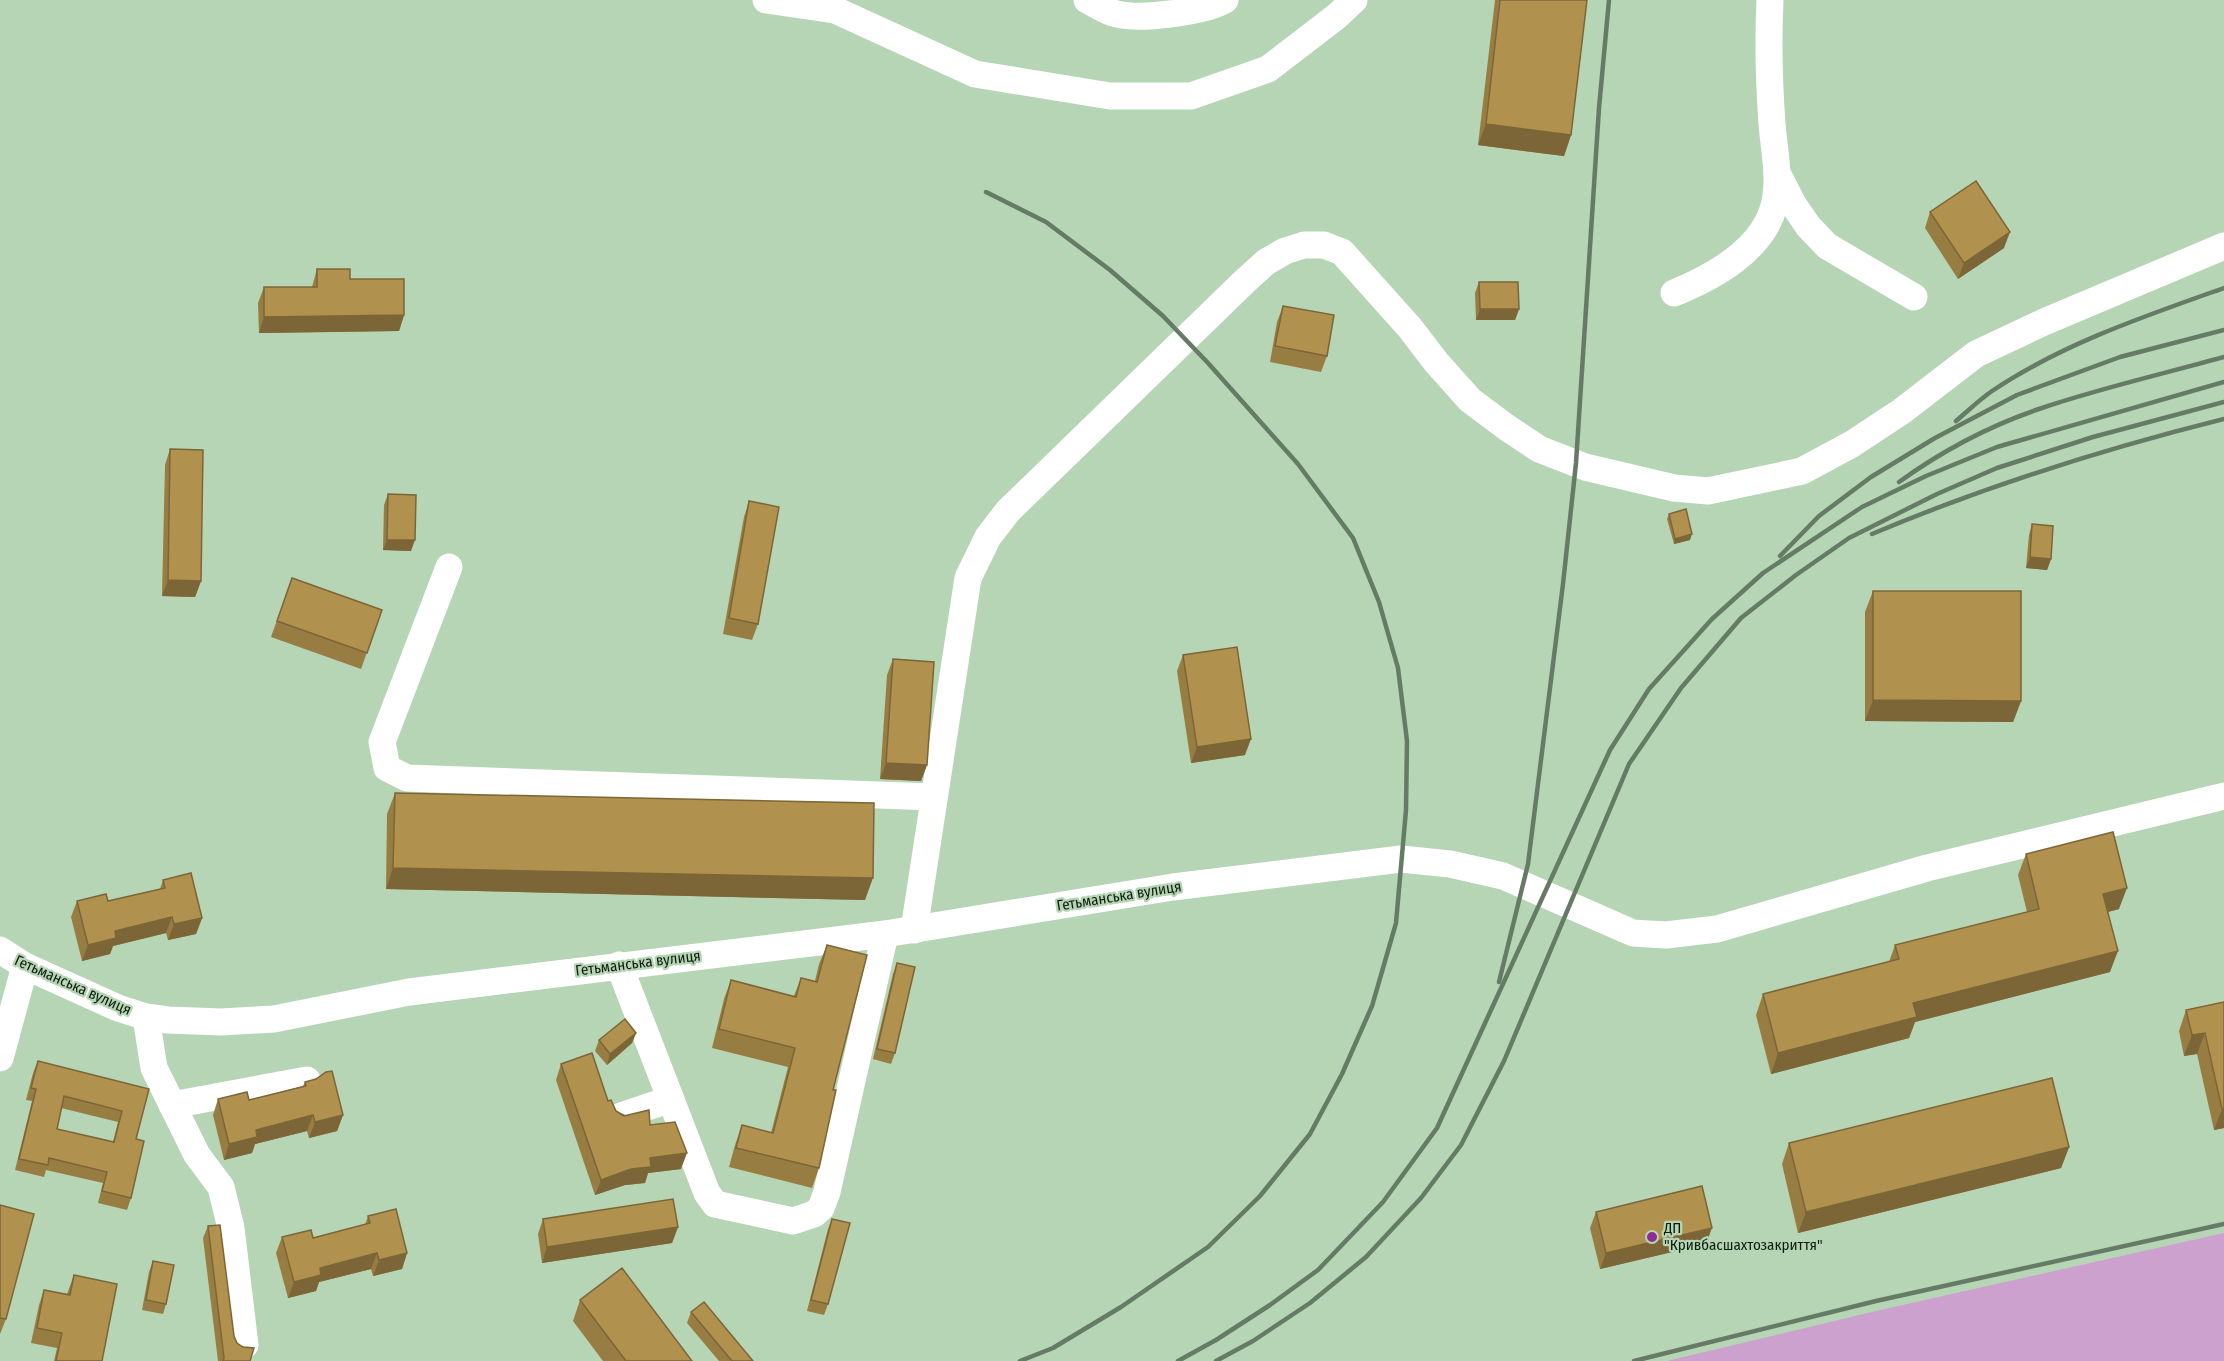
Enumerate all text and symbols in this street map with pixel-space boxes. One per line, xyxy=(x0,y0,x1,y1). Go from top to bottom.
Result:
street label: Гетьманська вулиця xyxy=(1055,877,1183,915)
street label: Гетьманська вулиця xyxy=(574,946,702,980)
street label: Гетьманська вулиця xyxy=(12,951,134,1019)
place label: ДП "Кривбасшахтозакриття" xyxy=(1663,1219,1823,1254)
marker: ДП "Кривбасшахтозакриття" xyxy=(1645,1230,1659,1244)

